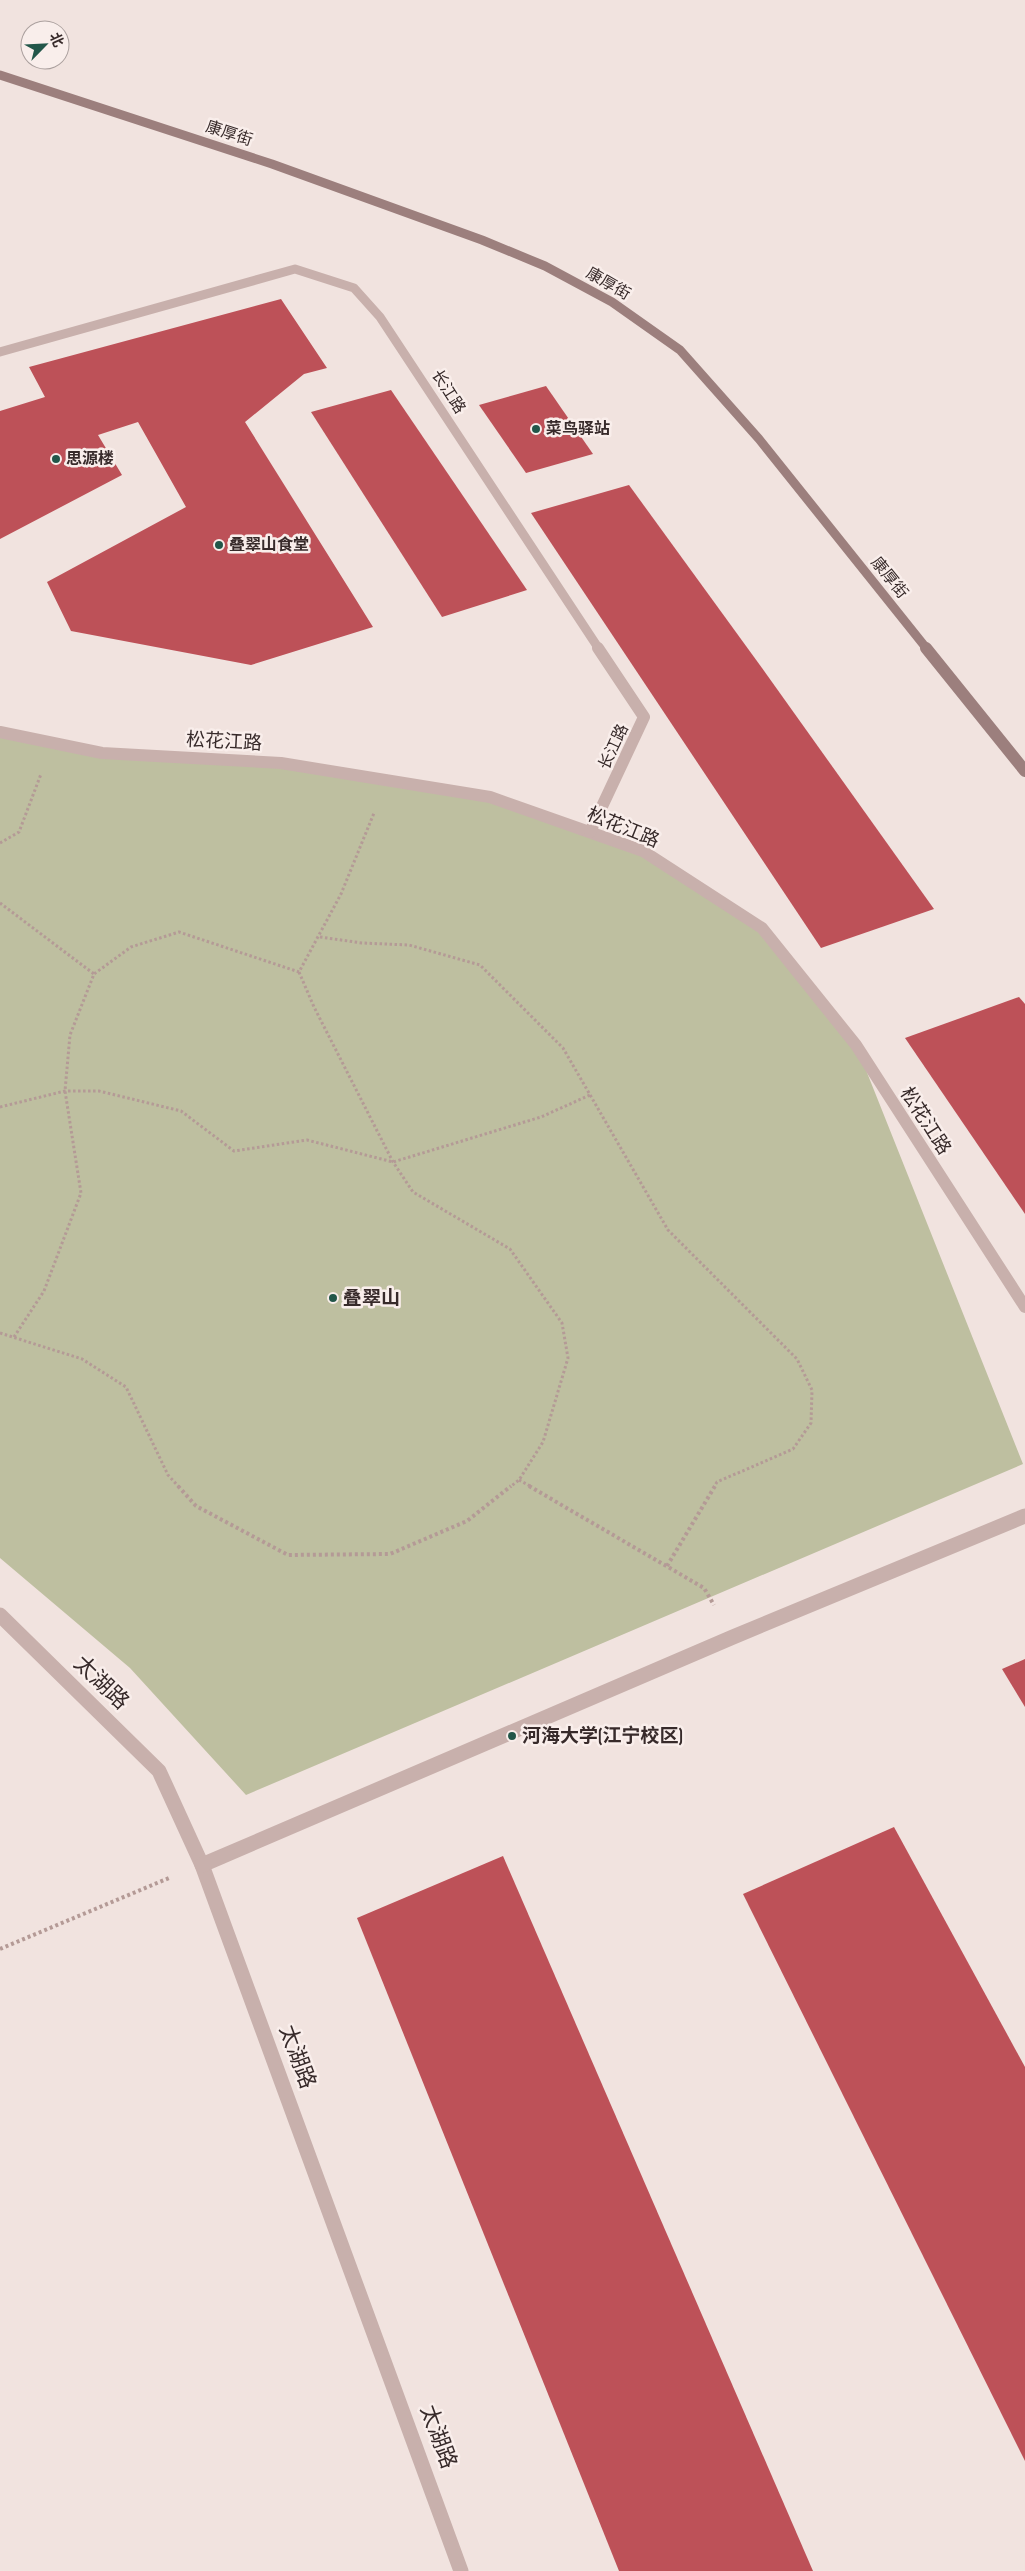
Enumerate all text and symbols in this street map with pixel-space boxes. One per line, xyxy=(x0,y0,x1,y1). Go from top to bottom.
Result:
north arrow xyxy=(20,20,70,70)
text: 北 xyxy=(46,30,67,50)
street label: 康厚街 xyxy=(203,118,255,150)
street label: 康厚街 xyxy=(582,264,634,304)
street label: 长江路 xyxy=(427,367,469,417)
place label: 菜鸟驿站 xyxy=(546,420,610,439)
marker: 菜鸟驿站 xyxy=(530,423,542,435)
place label: 思源楼 xyxy=(66,450,114,469)
marker: 思源楼 xyxy=(50,453,62,465)
place label: 叠翠山食堂 xyxy=(229,536,309,555)
marker: 叠翠山食堂 xyxy=(213,539,225,551)
street label: 康厚街 xyxy=(867,553,911,603)
street label: 长江路 xyxy=(595,721,633,773)
street label: 松花江路 xyxy=(185,729,263,755)
street label: 松花江路 xyxy=(583,803,663,853)
street label: 松花江路 xyxy=(895,1083,955,1159)
place label: 叠翠山 xyxy=(343,1287,400,1310)
marker: 叠翠山 xyxy=(327,1292,339,1304)
street label: 太湖路 xyxy=(68,1650,134,1716)
place label: 河海大学(江宁校区) xyxy=(522,1725,683,1748)
marker: 河海大学(江宁校区) xyxy=(506,1730,518,1742)
street label: 太湖路 xyxy=(273,2021,321,2093)
street label: 太湖路 xyxy=(414,2401,462,2473)

